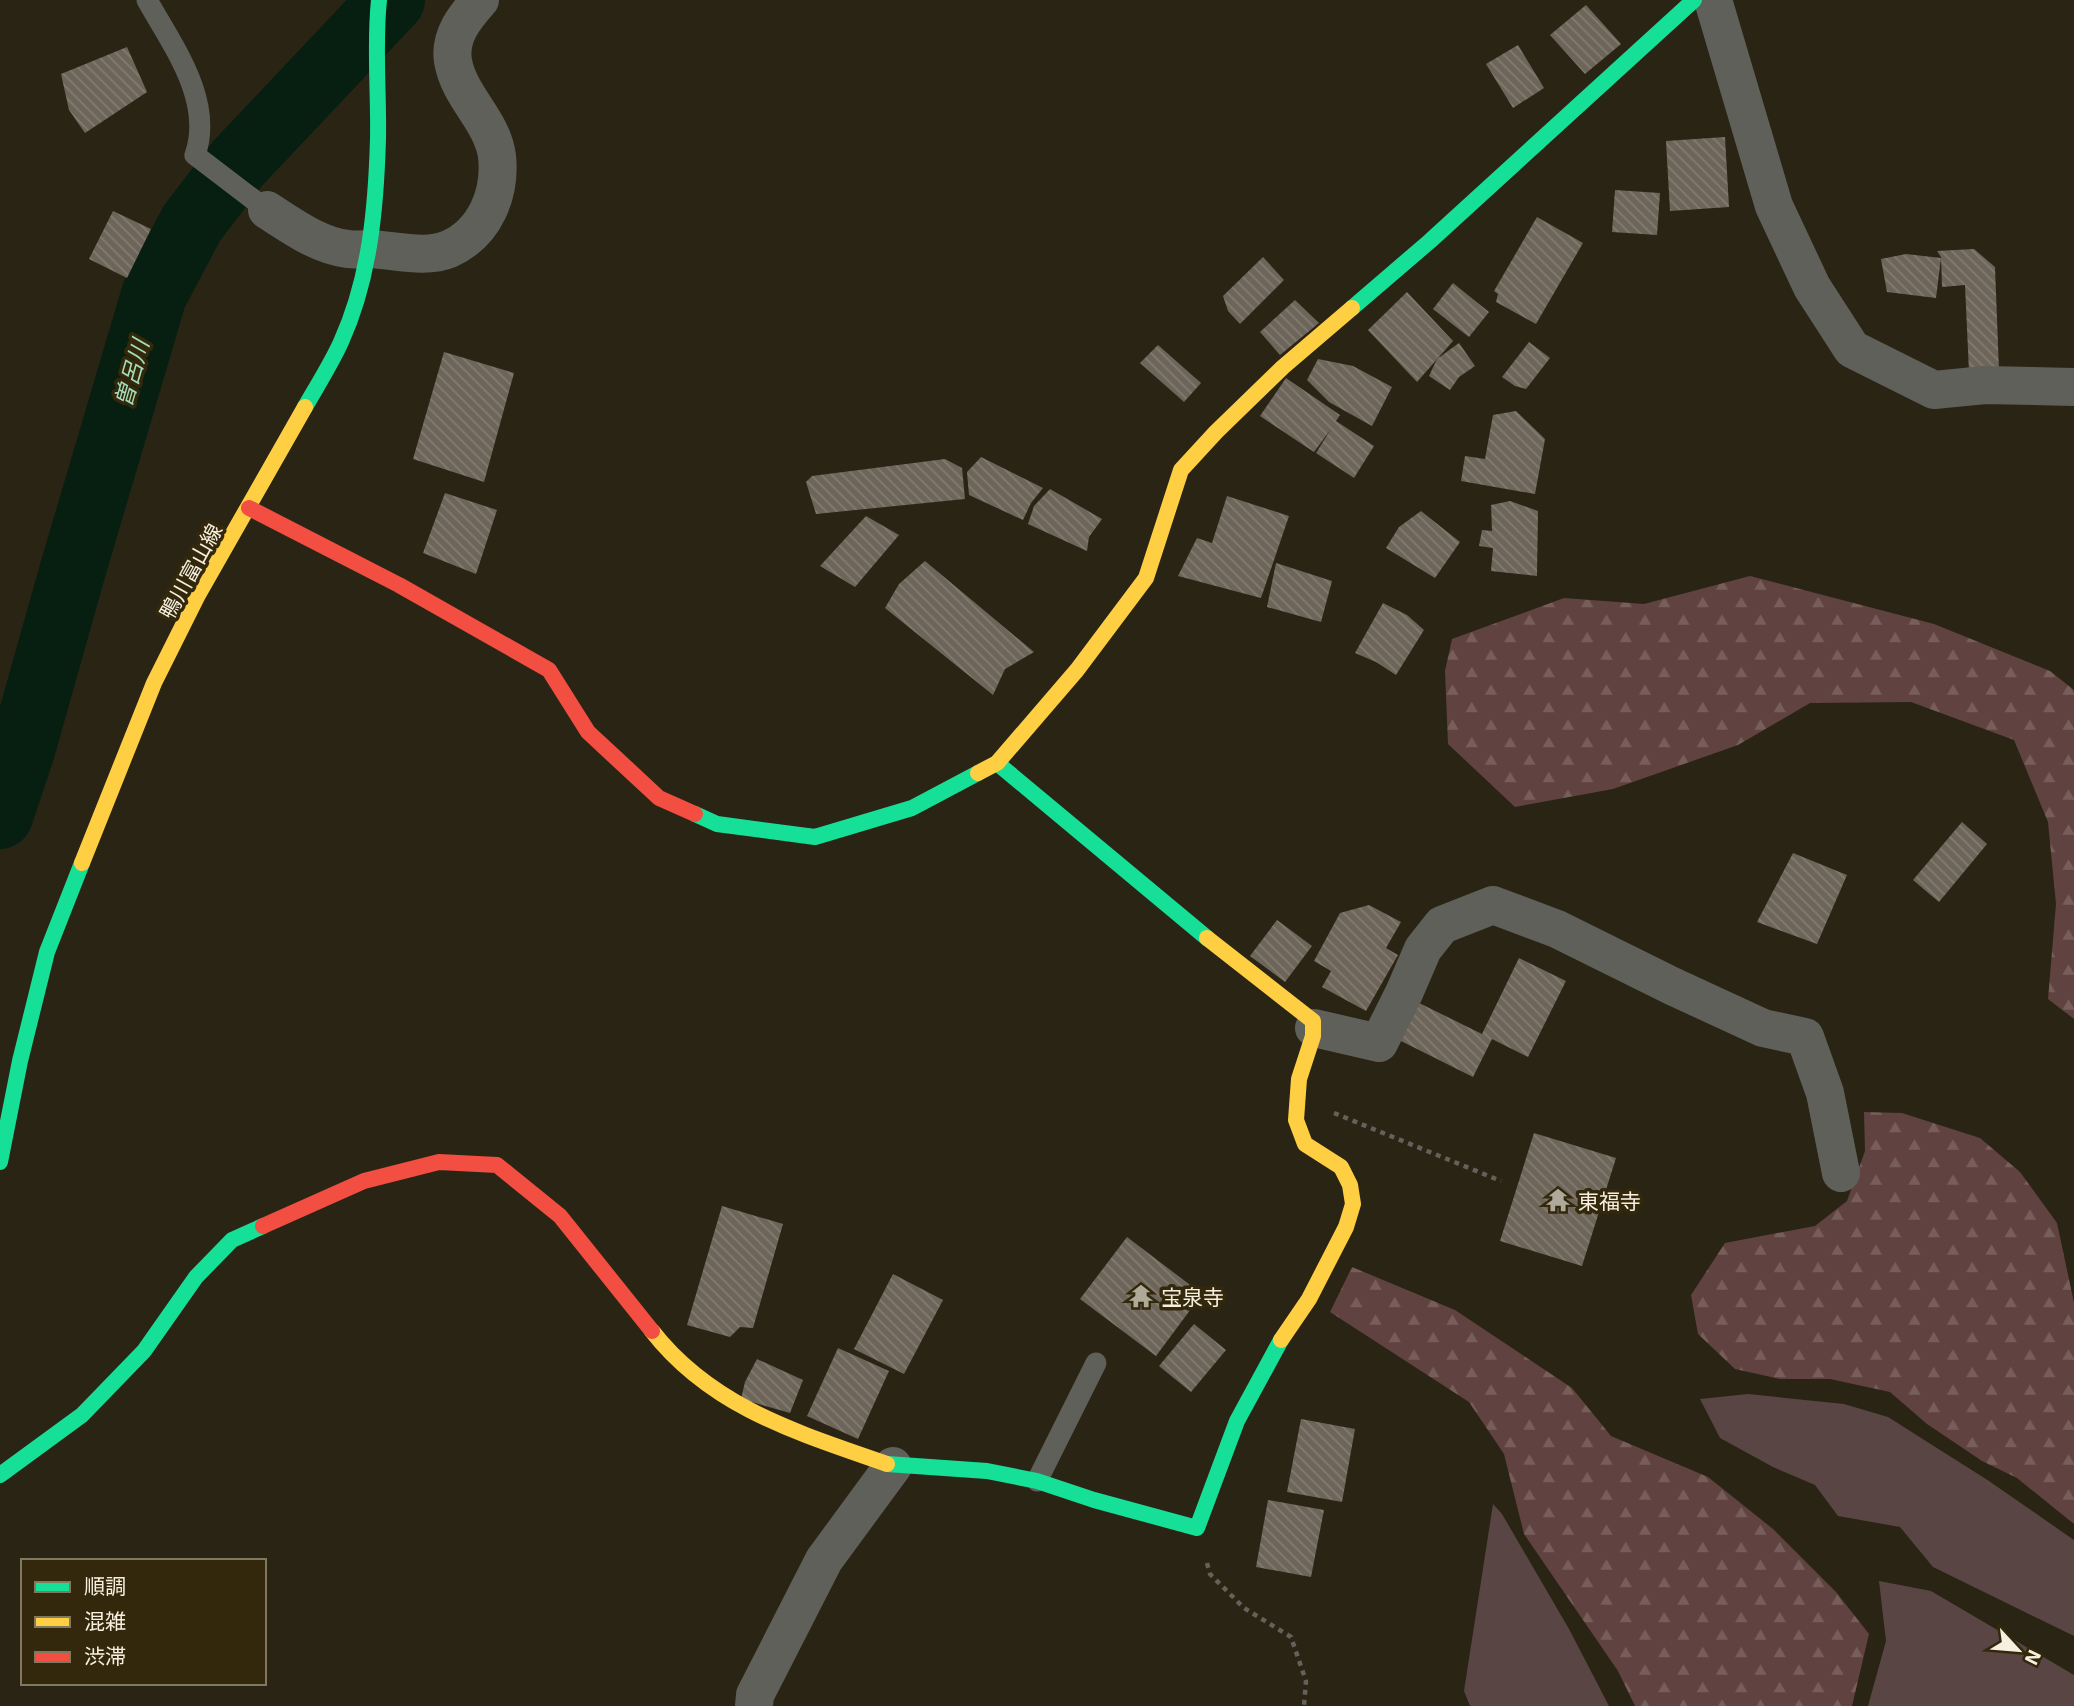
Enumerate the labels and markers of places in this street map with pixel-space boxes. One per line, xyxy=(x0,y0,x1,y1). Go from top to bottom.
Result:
temple icon: 東福寺 xyxy=(1544,1186,1572,1214)
place label: 東福寺 xyxy=(1578,1188,1641,1213)
temple icon: 宝泉寺 xyxy=(1127,1282,1155,1310)
place label: 宝泉寺 xyxy=(1161,1284,1224,1309)

